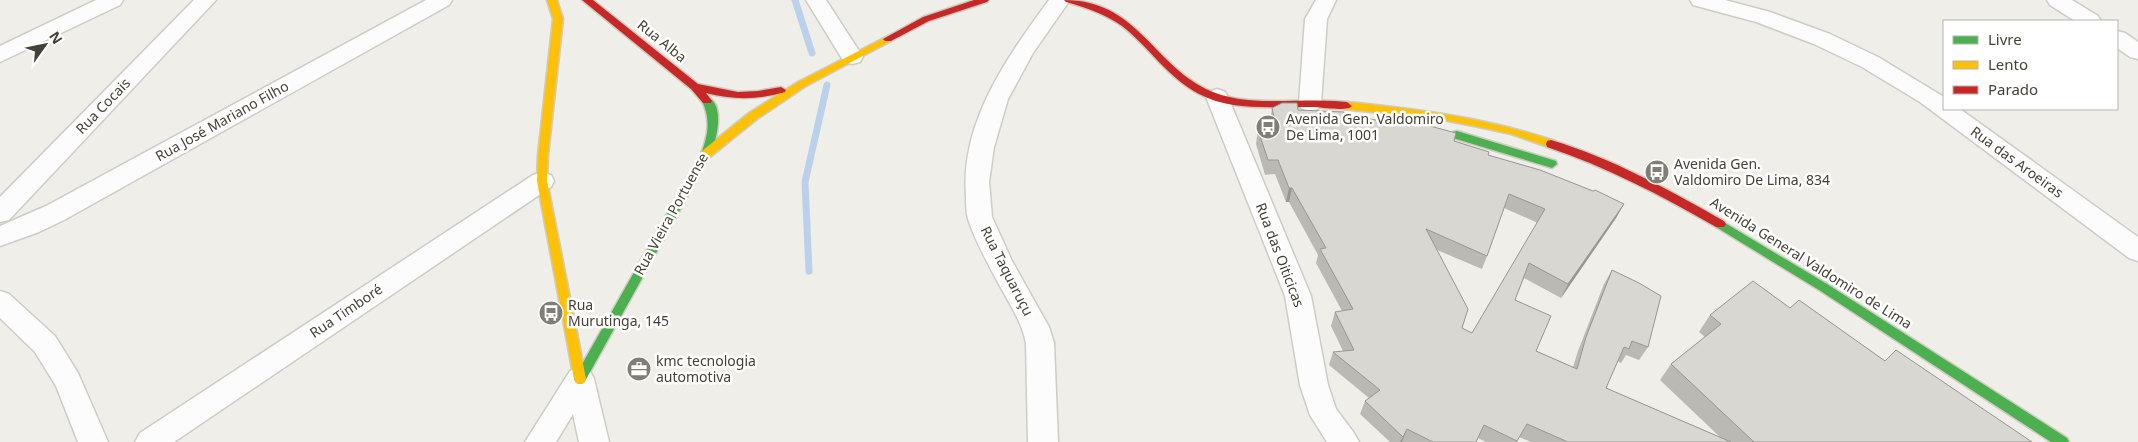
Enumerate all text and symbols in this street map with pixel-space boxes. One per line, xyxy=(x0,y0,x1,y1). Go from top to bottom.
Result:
street label: Rua Alba xyxy=(634,15,691,66)
north arrow xyxy=(20,20,70,70)
legend xyxy=(1943,20,2118,110)
text: N xyxy=(45,28,67,48)
text: Livre xyxy=(1988,29,2022,49)
text: Lento xyxy=(1988,54,2028,74)
street label: Rua Cocais xyxy=(71,73,134,138)
street label: Rua José Mariano Filho xyxy=(152,76,292,165)
text: Parado xyxy=(1988,79,2038,99)
place label: Avenida Gen. Valdomiro De Lima, 1001 xyxy=(1286,109,1444,144)
bus stop icon: Avenida Gen. Valdomiro De Lima, 1001 xyxy=(1255,114,1281,140)
street label: Rua das Aroeiras xyxy=(1967,122,2068,202)
street label: Rua Vieira Portuense xyxy=(629,149,712,278)
place label: Avenida Gen. Valdomiro De Lima, 834 xyxy=(1674,154,1830,189)
bus stop icon: Avenida Gen. Valdomiro De Lima, 834 xyxy=(1644,159,1670,185)
street label: Avenida General Valdomiro de Lima xyxy=(1707,192,1916,333)
street label: Rua das Oiticicas xyxy=(1252,200,1309,310)
street label: Rua Taquaruçu xyxy=(977,223,1038,319)
street label: Rua Timboré xyxy=(306,279,386,342)
place label: Rua Murutinga, 145 xyxy=(568,295,669,330)
bus stop icon: Rua Murutinga, 145 xyxy=(538,300,564,326)
place label: kmc tecnologia automotiva xyxy=(656,351,756,386)
office icon: kmc tecnologia automotiva xyxy=(626,356,652,382)

